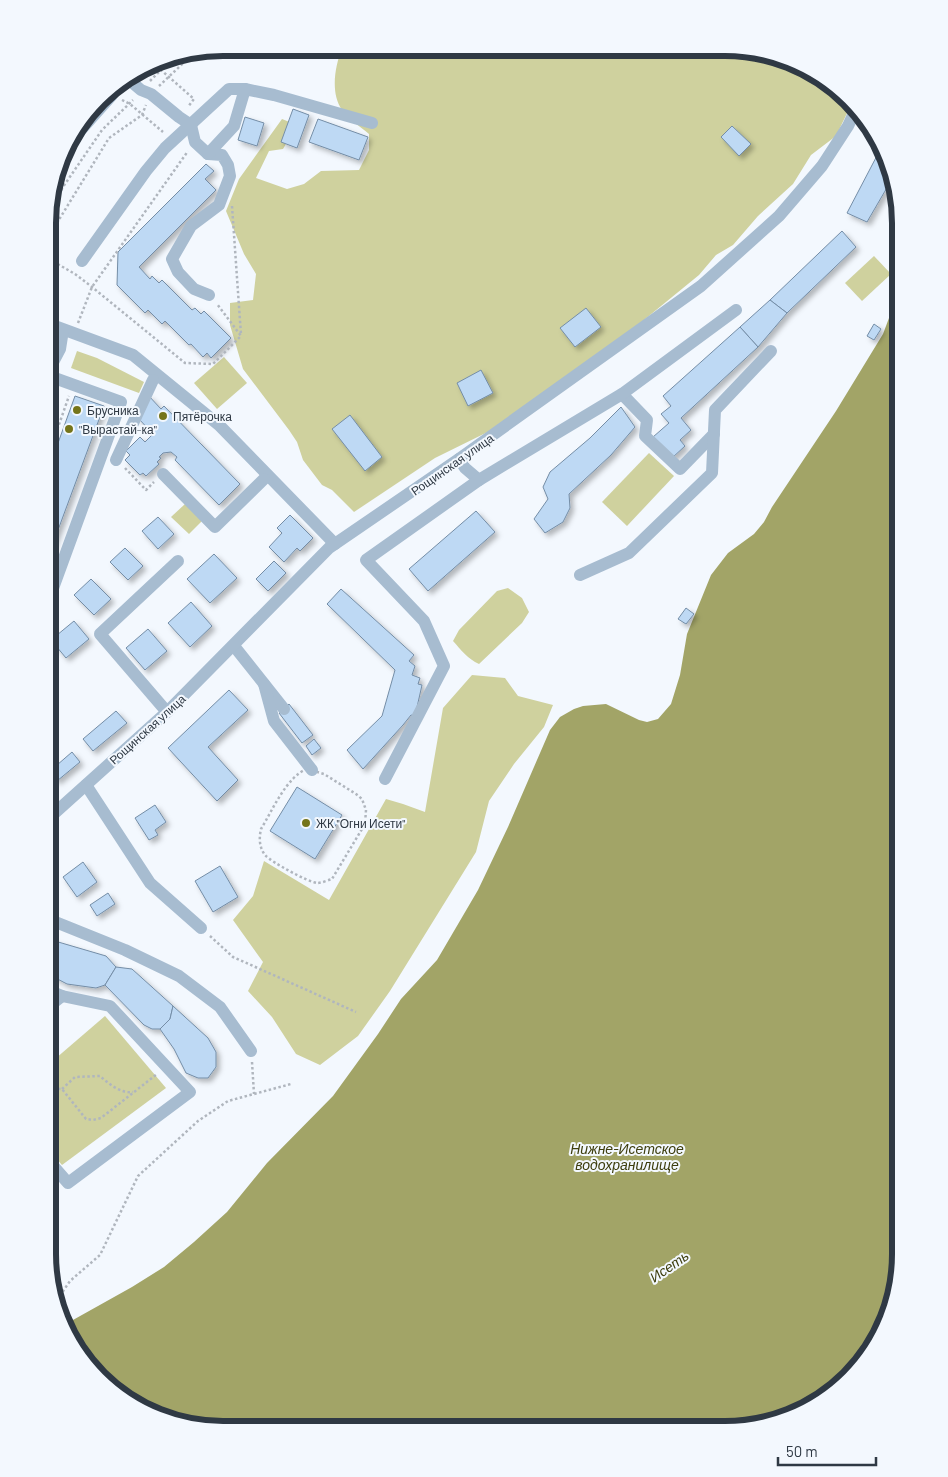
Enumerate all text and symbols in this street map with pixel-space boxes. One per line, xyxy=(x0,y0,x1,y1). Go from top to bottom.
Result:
place label: Брусника xyxy=(87,403,139,418)
marker: Брусника xyxy=(71,404,83,416)
place label: Пятёрочка xyxy=(173,409,232,424)
marker: Пятёрочка xyxy=(157,410,169,422)
place label: "Вырастай-ка" xyxy=(79,422,157,437)
marker: "Вырастай-ка" xyxy=(63,423,75,435)
street label: Рощинская улица xyxy=(408,430,497,498)
street label: Рощинская улица xyxy=(106,691,189,768)
place label: ЖК "Огни Исети" xyxy=(316,816,405,830)
marker: ЖК "Огни Исети" xyxy=(300,817,312,829)
water label: Нижне-Исетское водохранилище xyxy=(570,1140,684,1173)
water label: Исеть xyxy=(646,1247,692,1285)
scale bar xyxy=(778,1434,876,1466)
text: 50 m xyxy=(786,1442,818,1460)

